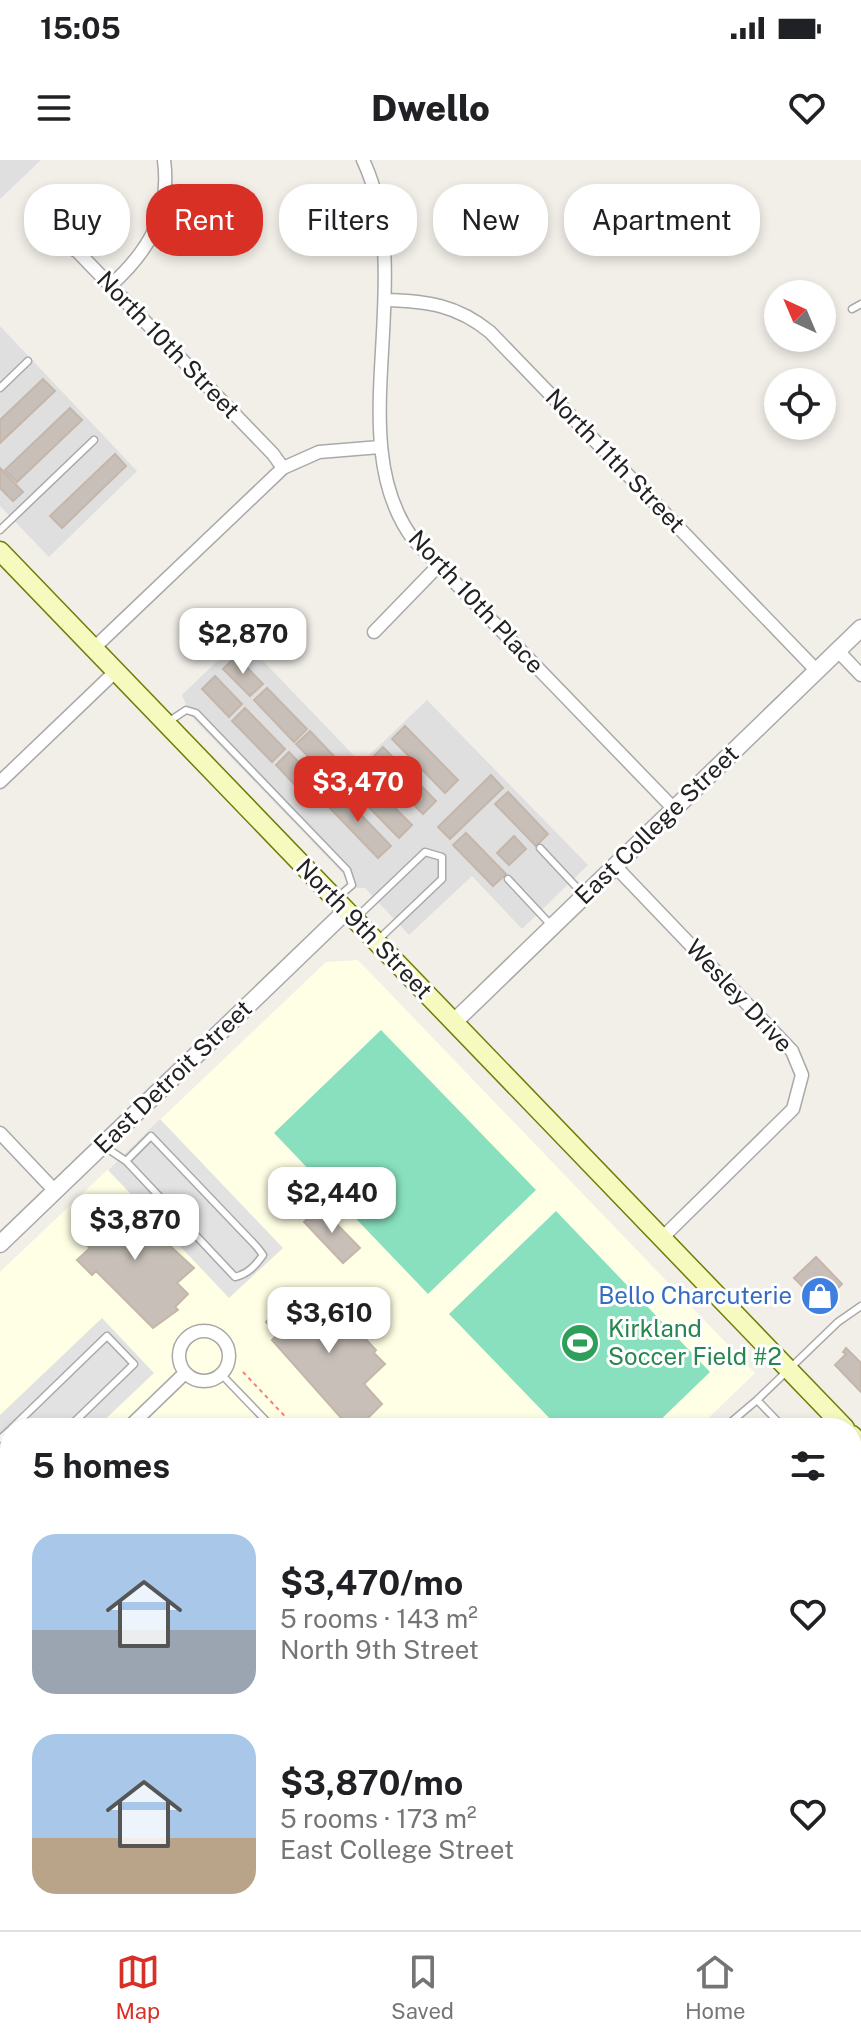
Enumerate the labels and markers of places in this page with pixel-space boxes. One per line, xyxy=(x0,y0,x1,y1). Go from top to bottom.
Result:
pin: $2,870 xyxy=(178,608,308,676)
pin: $3,470 xyxy=(293,756,423,824)
pin: $2,440 xyxy=(267,1167,397,1235)
pin: $3,870 xyxy=(70,1194,200,1262)
shop icon: Bello Charcuterie xyxy=(799,1275,841,1317)
place label: Bello Charcuterie xyxy=(598,1281,792,1309)
pin: $3,610 xyxy=(264,1287,394,1355)
place label: Kirkland Soccer Field #2 xyxy=(608,1314,782,1370)
sports icon: Kirkland Soccer Field #2 xyxy=(559,1322,601,1364)

